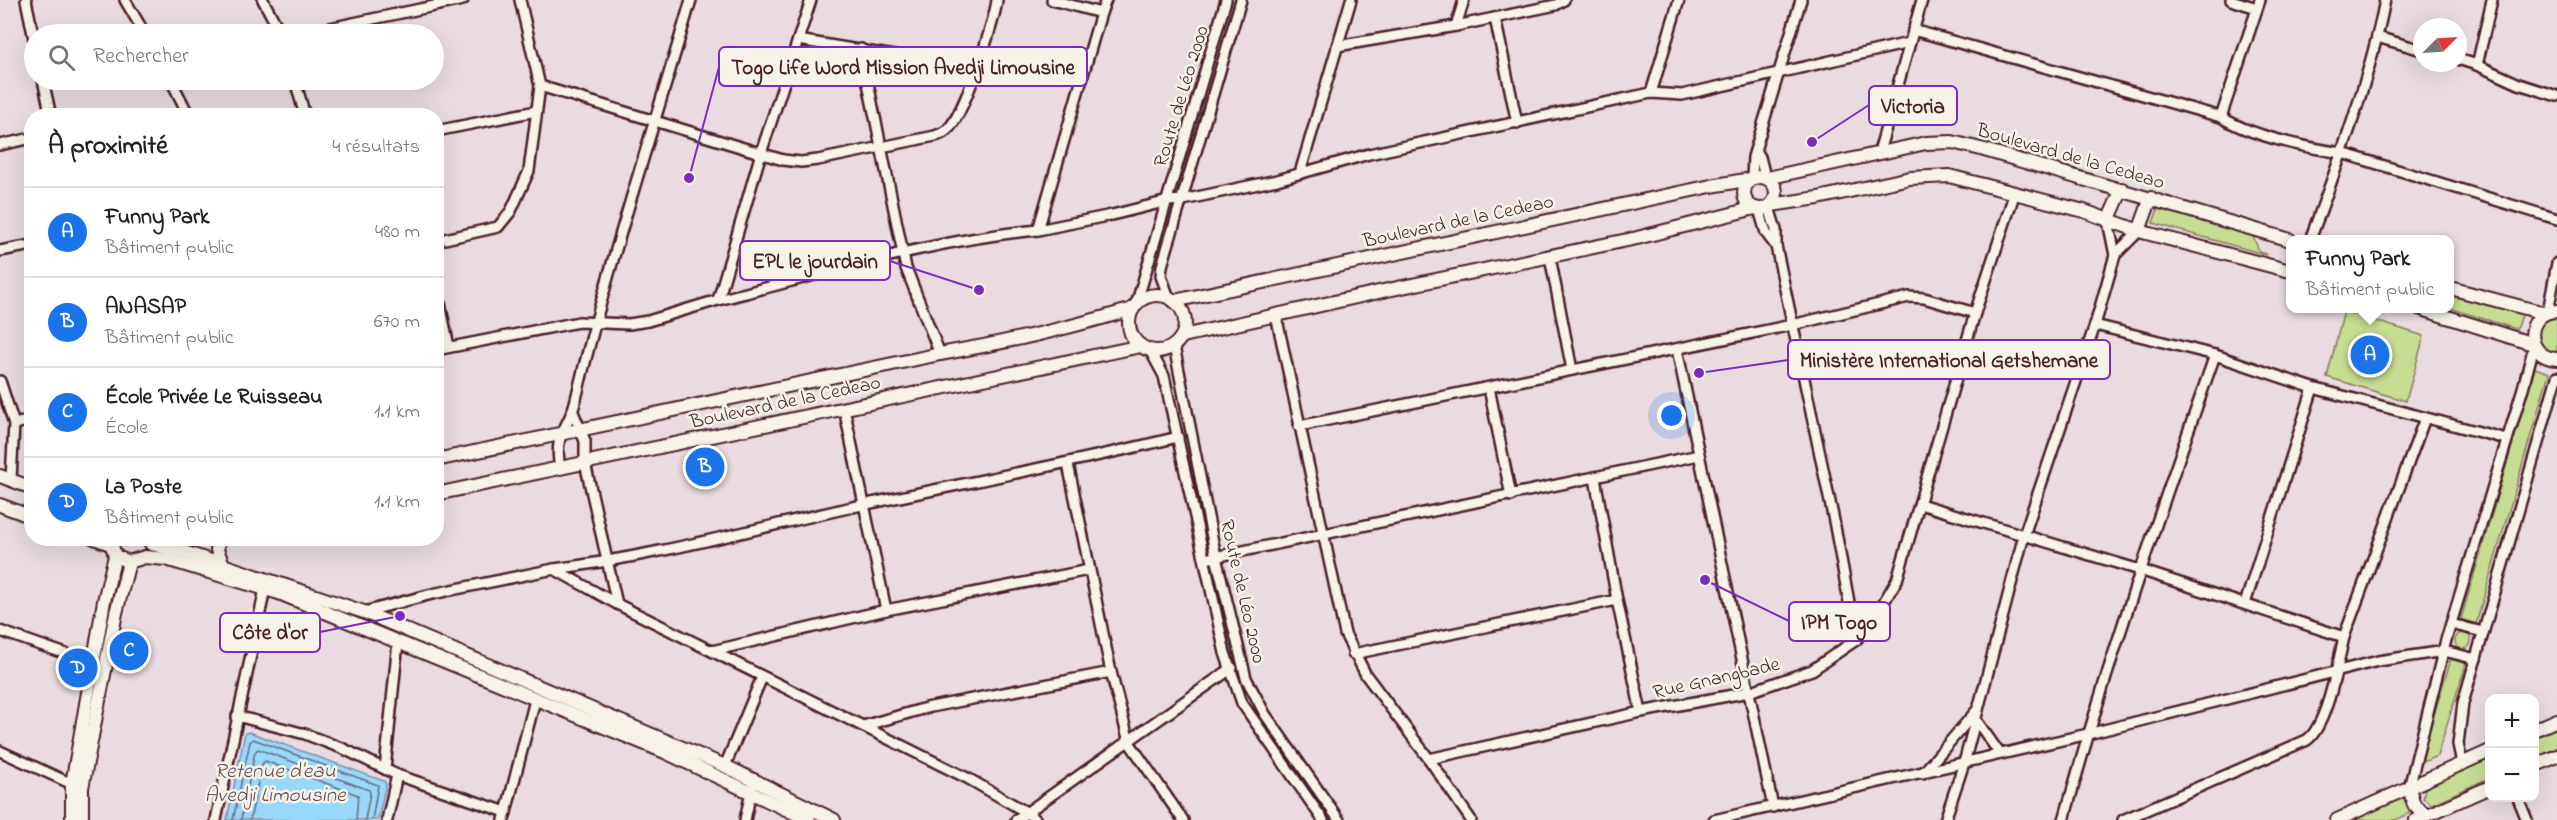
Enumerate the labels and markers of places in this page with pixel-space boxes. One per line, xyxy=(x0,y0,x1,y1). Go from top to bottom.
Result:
callout: Togo Life Word Mission Avedji Limousine xyxy=(719,47,1087,86)
callout: Victoria xyxy=(1869,86,1957,125)
callout: EPL le jourdain xyxy=(740,241,890,280)
pin: A xyxy=(2350,332,2390,378)
callout: Ministère International Getshemane xyxy=(1788,340,2110,379)
pin: B xyxy=(686,444,724,490)
callout: IPM Togo xyxy=(1789,602,1890,641)
callout: Côte d'or xyxy=(220,613,320,652)
pin: C xyxy=(110,628,148,674)
pin: D xyxy=(58,646,98,690)

